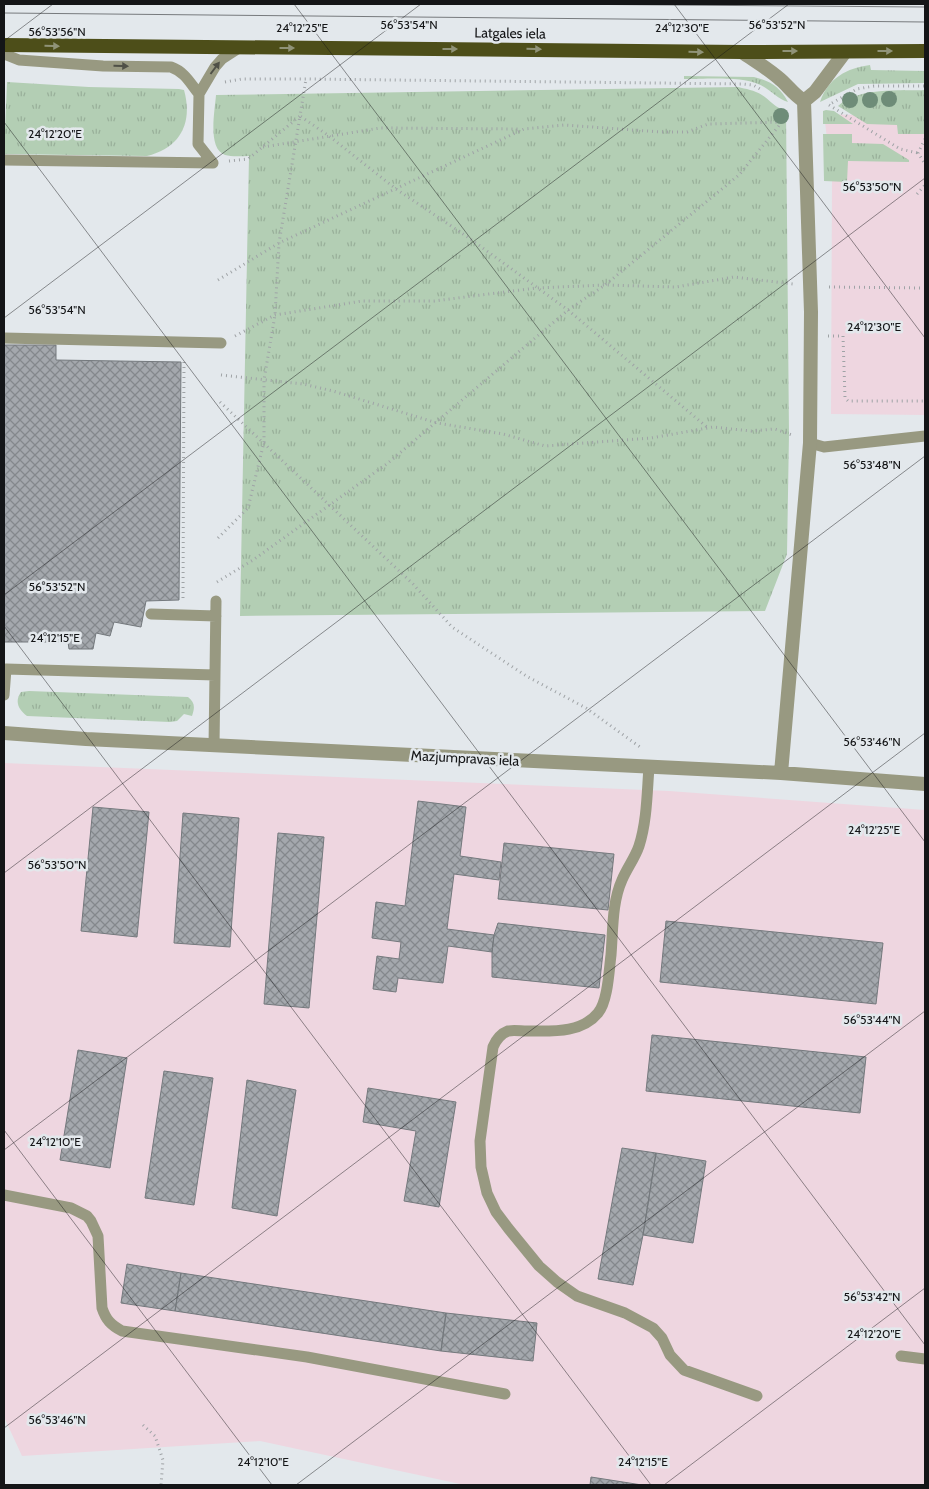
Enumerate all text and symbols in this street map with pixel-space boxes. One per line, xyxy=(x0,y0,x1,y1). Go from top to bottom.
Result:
text: 56°53'54"N xyxy=(380,17,438,32)
text: 56°53'52"N xyxy=(749,17,805,32)
text: 24°12'25"E xyxy=(276,20,328,35)
text: 24°12'30"E xyxy=(655,20,709,35)
street label: Latgales iela xyxy=(474,23,546,43)
text: 56°53'56"N xyxy=(28,24,86,39)
one-way arrow xyxy=(45,42,61,50)
one-way arrow xyxy=(280,44,296,52)
one-way arrow xyxy=(442,45,458,53)
one-way arrow xyxy=(526,46,542,54)
one-way arrow xyxy=(783,47,799,55)
one-way arrow xyxy=(878,47,894,55)
one-way arrow xyxy=(689,48,705,56)
one-way arrow xyxy=(113,62,129,70)
one-way arrow xyxy=(210,62,221,75)
text: 24°12'20"E xyxy=(28,126,82,141)
text: 56°53'50"N xyxy=(843,179,901,194)
text: 56°53'54"N xyxy=(28,302,86,317)
text: 24°12'30"E xyxy=(847,319,901,334)
text: 56°53'48"N xyxy=(843,457,901,472)
text: 56°53'52"N xyxy=(29,579,85,594)
text: 24°12'15"E xyxy=(30,630,80,645)
text: 56°53'46"N xyxy=(843,734,901,749)
street label: Mazjumpravas iela xyxy=(410,746,520,770)
text: 24°12'25"E xyxy=(848,822,900,837)
text: 56°53'50"N xyxy=(28,857,86,872)
text: 56°53'44"N xyxy=(843,1012,901,1027)
text: 24°12'10"E xyxy=(29,1134,81,1149)
text: 56°53'42"N xyxy=(843,1289,901,1304)
text: 24°12'20"E xyxy=(847,1326,901,1341)
text: 56°53'46"N xyxy=(28,1412,86,1427)
text: 24°12'10"E xyxy=(237,1454,289,1469)
text: 24°12'15"E xyxy=(618,1454,668,1469)

